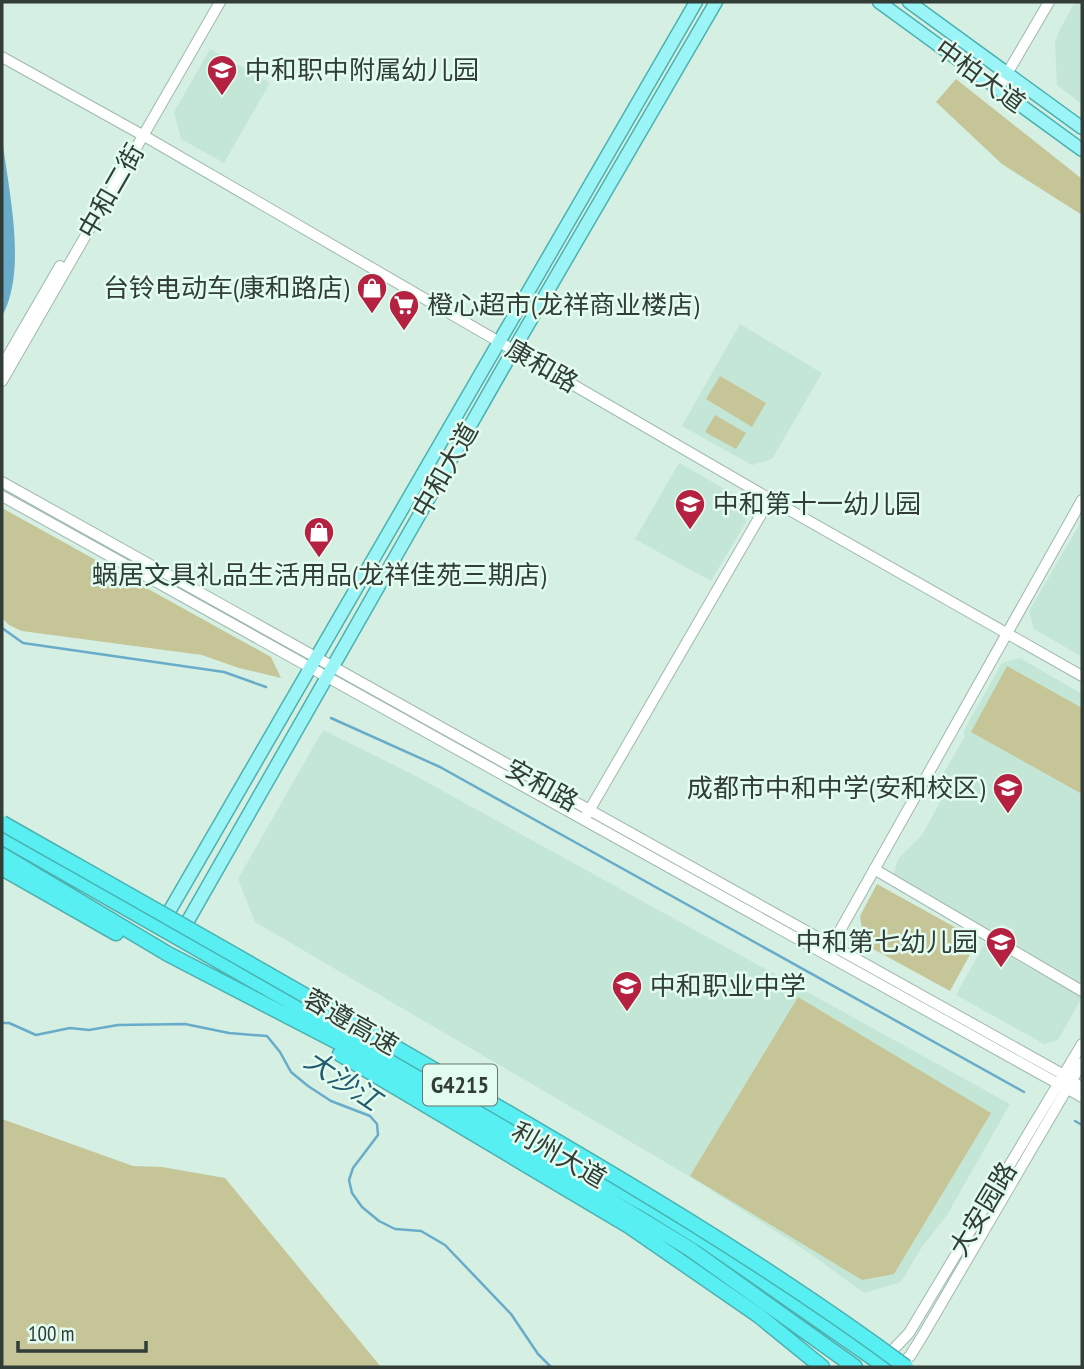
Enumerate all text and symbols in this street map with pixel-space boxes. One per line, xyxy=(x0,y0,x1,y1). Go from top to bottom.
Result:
street label: 中柏大道 xyxy=(929,32,1032,120)
school or university icon: 中和职中附属幼儿园 xyxy=(205,53,239,97)
place label: 中和职中附属幼儿园 xyxy=(245,53,479,86)
street label: 中和二街 xyxy=(70,137,151,244)
place label: 台铃电动车(康和路店) xyxy=(103,271,349,304)
shop icon: 台铃电动车(康和路店) xyxy=(355,271,389,315)
supermarket icon: 橙心超市(龙祥商业楼店) xyxy=(387,288,421,332)
place label: 橙心超市(龙祥商业楼店) xyxy=(427,288,699,321)
street label: 康和路 xyxy=(500,332,584,399)
street label: 中和大道 xyxy=(404,416,485,523)
school or university icon: 中和第十一幼儿园 xyxy=(673,487,707,531)
place label: 中和第十一幼儿园 xyxy=(713,487,921,520)
shop icon: 蜗居文具礼品生活用品(龙祥佳苑三期店) xyxy=(302,515,336,559)
place label: 蜗居文具礼品生活用品(龙祥佳苑三期店) xyxy=(92,558,546,591)
street label: 安和路 xyxy=(500,751,584,818)
place label: 成都市中和中学(安和校区) xyxy=(687,771,985,804)
school or university icon: 成都市中和中学(安和校区) xyxy=(991,771,1025,815)
place label: 中和第七幼儿园 xyxy=(796,925,978,958)
school or university icon: 中和第七幼儿园 xyxy=(984,925,1018,969)
school or university icon: 中和职业中学 xyxy=(610,969,644,1013)
place label: 中和职业中学 xyxy=(650,969,806,1002)
street label: 蓉遵高速 xyxy=(298,981,405,1062)
water label: 大沙江 xyxy=(298,1041,391,1120)
road number: G4215 xyxy=(423,1064,497,1106)
street label: 利州大道 xyxy=(506,1114,613,1195)
street label: 大安园路 xyxy=(942,1156,1024,1262)
scale bar xyxy=(18,1310,145,1354)
text: 100 m xyxy=(28,1320,74,1347)

